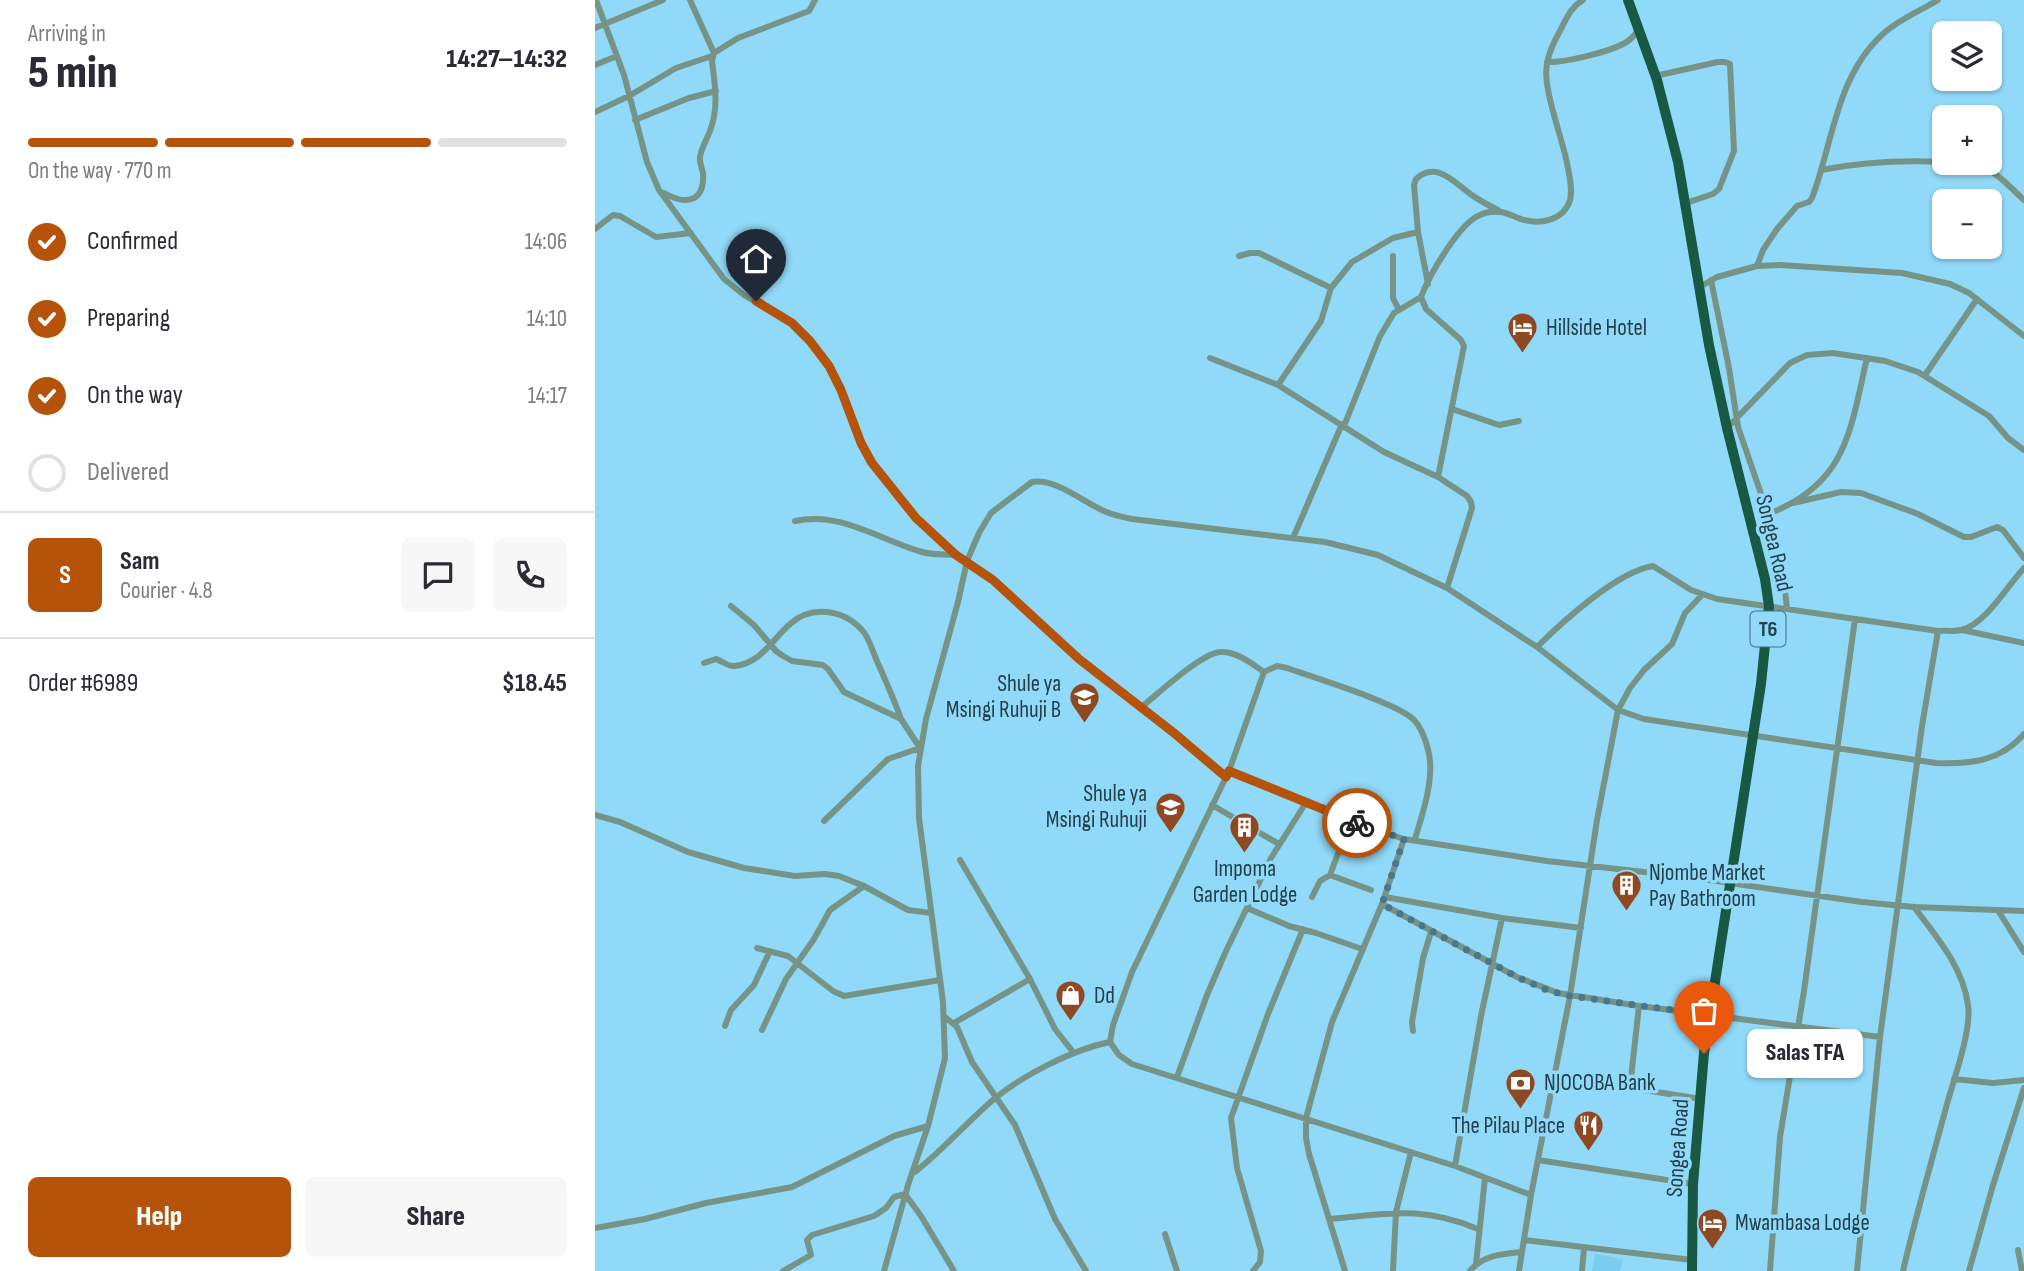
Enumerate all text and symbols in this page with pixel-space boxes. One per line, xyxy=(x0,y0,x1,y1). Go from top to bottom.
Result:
text: Arriving in xyxy=(28,20,106,48)
map controls xyxy=(1932,21,2002,259)
button: layers xyxy=(1932,21,2002,91)
text: 14:27–14:32 xyxy=(446,44,567,75)
text: 5 min xyxy=(28,46,118,101)
button: + xyxy=(1932,105,2002,175)
text: On the way · 770 m xyxy=(28,157,172,185)
button: − xyxy=(1932,189,2002,259)
icon: check xyxy=(28,223,66,261)
text: Confirmed xyxy=(87,226,178,257)
text: 14:06 xyxy=(525,228,567,256)
pin xyxy=(726,229,786,301)
icon: home xyxy=(737,240,775,278)
icon: check xyxy=(28,300,66,338)
text: Preparing xyxy=(87,303,170,334)
text: 14:10 xyxy=(527,305,567,333)
hotel icon: Hillside Hotel xyxy=(1506,311,1540,355)
place label: Hillside Hotel xyxy=(1546,314,1647,342)
icon: check xyxy=(28,377,66,415)
text: On the way xyxy=(87,380,183,411)
text: 14:17 xyxy=(528,382,567,410)
text: Delivered xyxy=(87,457,169,488)
street label: Songea Road xyxy=(1749,492,1799,594)
button: chat xyxy=(401,538,475,612)
button: phone xyxy=(493,538,567,612)
text: Sam xyxy=(120,546,160,577)
text: S xyxy=(59,560,71,591)
text: Courier · 4.8 xyxy=(120,577,213,605)
road number: T6 xyxy=(1751,612,1785,646)
text: Order #6989 xyxy=(28,668,138,699)
text: $18.45 xyxy=(502,668,567,699)
place label: Shule ya Msingi Ruhuji B xyxy=(946,670,1061,724)
school or university icon: Shule ya Msingi Ruhuji B xyxy=(1067,680,1101,724)
place label: Shule ya Msingi Ruhuji xyxy=(1046,780,1147,834)
courier xyxy=(1322,788,1392,858)
school or university icon: Shule ya Msingi Ruhuji xyxy=(1153,790,1187,834)
icon: bike xyxy=(1338,804,1376,842)
building icon: Impoma Garden Lodge xyxy=(1228,811,1262,855)
place label: Impoma Garden Lodge xyxy=(1193,855,1297,909)
place label: Njombe Market Pay Bathroom xyxy=(1649,859,1765,913)
building icon: Njombe Market Pay Bathroom xyxy=(1609,869,1643,913)
shop icon: Dd xyxy=(1054,979,1088,1023)
pin xyxy=(1674,981,1734,1053)
place label: Dd xyxy=(1094,982,1115,1010)
icon: bag xyxy=(1685,992,1723,1030)
callout: Salas TFA xyxy=(1746,1028,1861,1078)
text: Salas TFA xyxy=(1766,1039,1844,1067)
bank icon: NJOCOBA Bank xyxy=(1504,1066,1538,1110)
place label: NJOCOBA Bank xyxy=(1544,1069,1656,1097)
street label: Songea Road xyxy=(1661,1098,1695,1198)
restaurant icon: The Pilau Place xyxy=(1571,1109,1605,1153)
place label: The Pilau Place xyxy=(1452,1112,1565,1140)
button: Help xyxy=(28,1177,291,1257)
button: Share xyxy=(305,1177,567,1257)
hotel icon: Mwambasa Lodge xyxy=(1695,1206,1729,1250)
place label: Mwambasa Lodge xyxy=(1735,1209,1870,1237)

